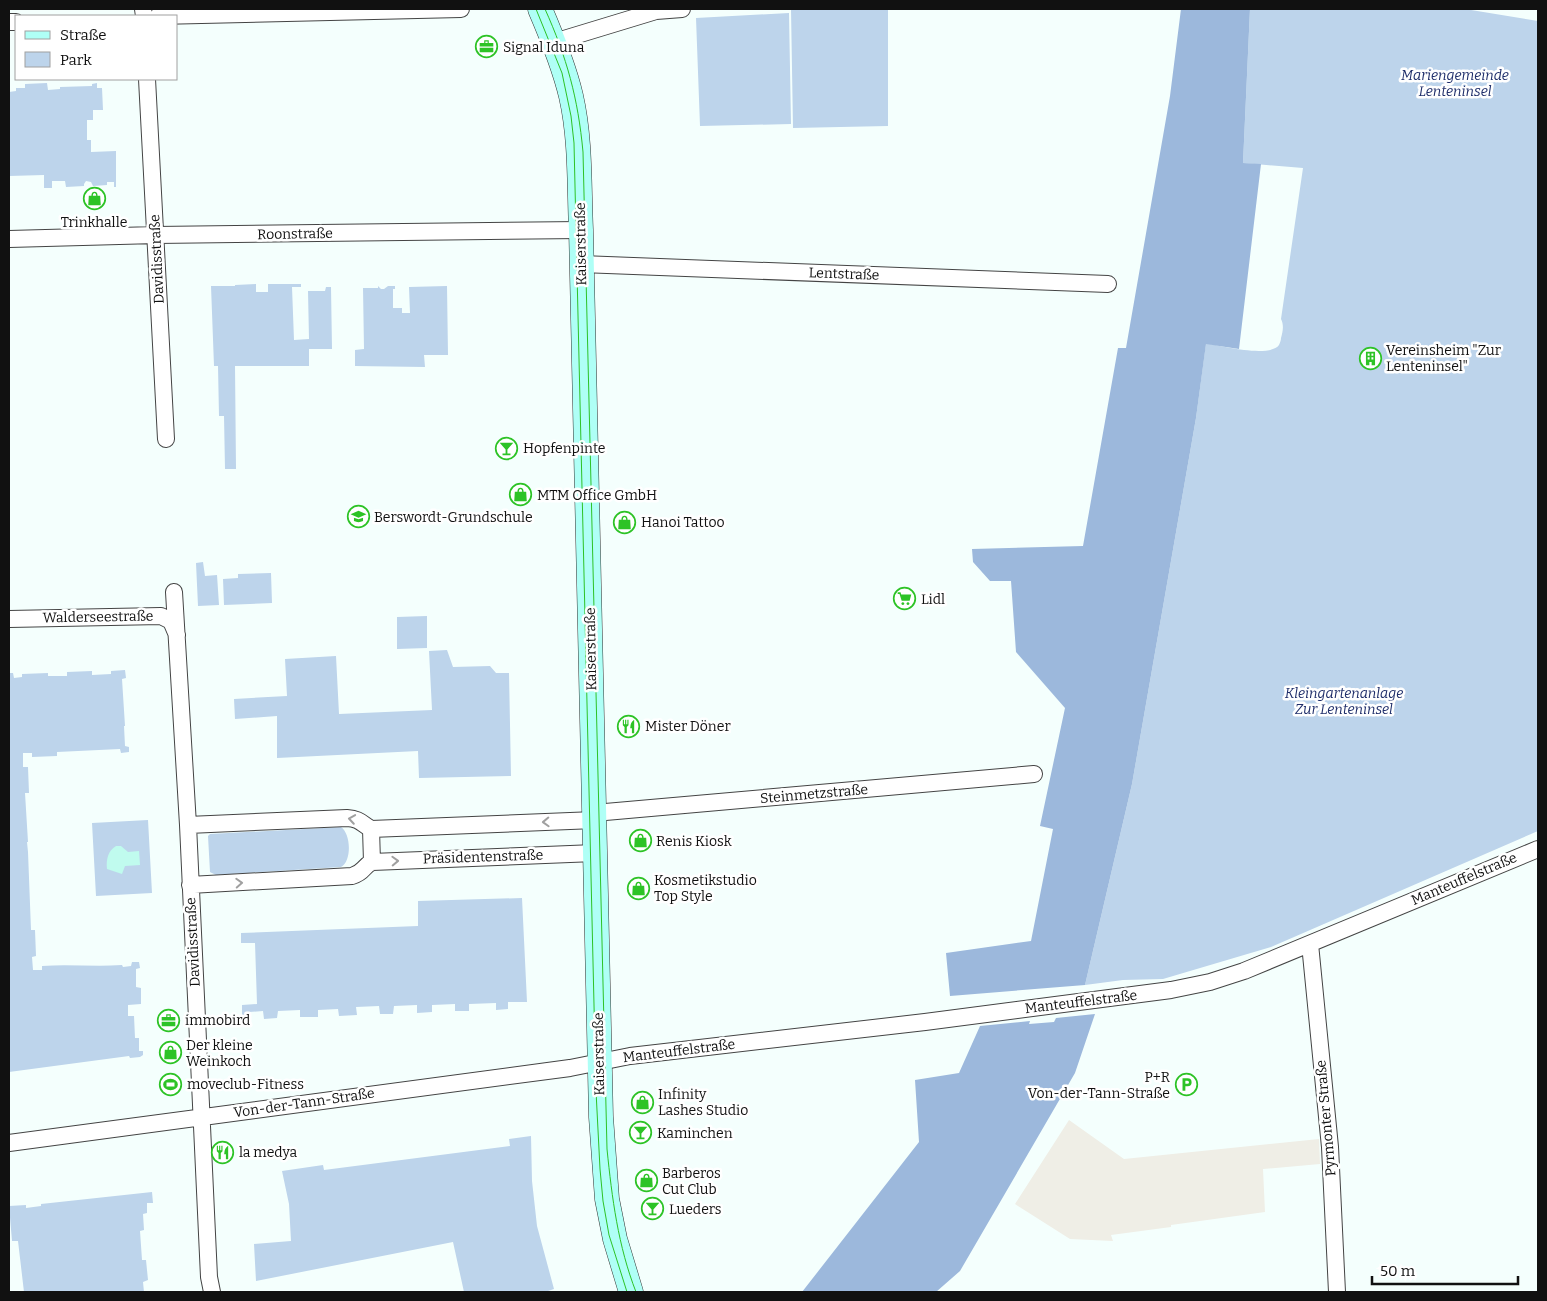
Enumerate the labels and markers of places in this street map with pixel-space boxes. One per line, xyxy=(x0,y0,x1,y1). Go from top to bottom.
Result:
office icon: Signal Iduna xyxy=(475,35,499,59)
place label: Signal Iduna xyxy=(503,39,585,56)
shop icon: Trinkhalle xyxy=(82,187,106,211)
place label: Trinkhalle xyxy=(61,214,127,231)
place label: Vereinsheim "Zur Lenteninsel" xyxy=(1386,342,1501,375)
building icon: Vereinsheim "Zur Lenteninsel" xyxy=(1358,346,1382,370)
bar icon: Hopfenpinte xyxy=(495,436,519,460)
place label: Hopfenpinte xyxy=(523,440,605,457)
shop icon: MTM Office GmbH xyxy=(509,483,533,507)
place label: MTM Office GmbH xyxy=(537,487,657,504)
school or university icon: Berswordt-Grundschule xyxy=(346,505,370,529)
place label: Berswordt-Grundschule xyxy=(374,509,533,526)
shop icon: Hanoi Tattoo xyxy=(613,510,637,534)
place label: Hanoi Tattoo xyxy=(641,514,725,531)
supermarket icon: Lidl xyxy=(893,587,917,611)
place label: Lidl xyxy=(921,591,945,608)
restaurant icon: Mister Döner xyxy=(617,714,641,738)
place label: Mister Döner xyxy=(645,718,731,735)
shop icon: Renis Kiosk xyxy=(628,829,652,853)
place label: Renis Kiosk xyxy=(656,833,732,850)
place label: Kosmetikstudio Top Style xyxy=(654,872,757,905)
shop icon: Kosmetikstudio Top Style xyxy=(626,876,650,900)
office icon: immobird xyxy=(157,1008,181,1032)
place label: immobird xyxy=(185,1012,250,1029)
place label: Der kleine Weinkoch xyxy=(186,1037,253,1070)
shop icon: Der kleine Weinkoch xyxy=(158,1041,182,1065)
place label: P+R Von-der-Tann-Straße xyxy=(1028,1069,1170,1102)
sports icon: moveclub-Fitness xyxy=(159,1072,183,1096)
parking icon: P+R Von-der-Tann-Straße xyxy=(1174,1073,1198,1097)
place label: moveclub-Fitness xyxy=(187,1076,304,1093)
place label: Infinity Lashes Studio xyxy=(658,1086,748,1119)
shop icon: Infinity Lashes Studio xyxy=(630,1090,654,1114)
bar icon: Kaminchen xyxy=(629,1121,653,1145)
place label: Kaminchen xyxy=(657,1125,733,1142)
restaurant icon: la medya xyxy=(211,1140,235,1164)
place label: la medya xyxy=(239,1144,298,1161)
place label: Barberos Cut Club xyxy=(662,1165,721,1198)
shop icon: Barberos Cut Club xyxy=(634,1169,658,1193)
bar icon: Lueders xyxy=(641,1197,665,1221)
place label: Lueders xyxy=(669,1201,722,1218)

